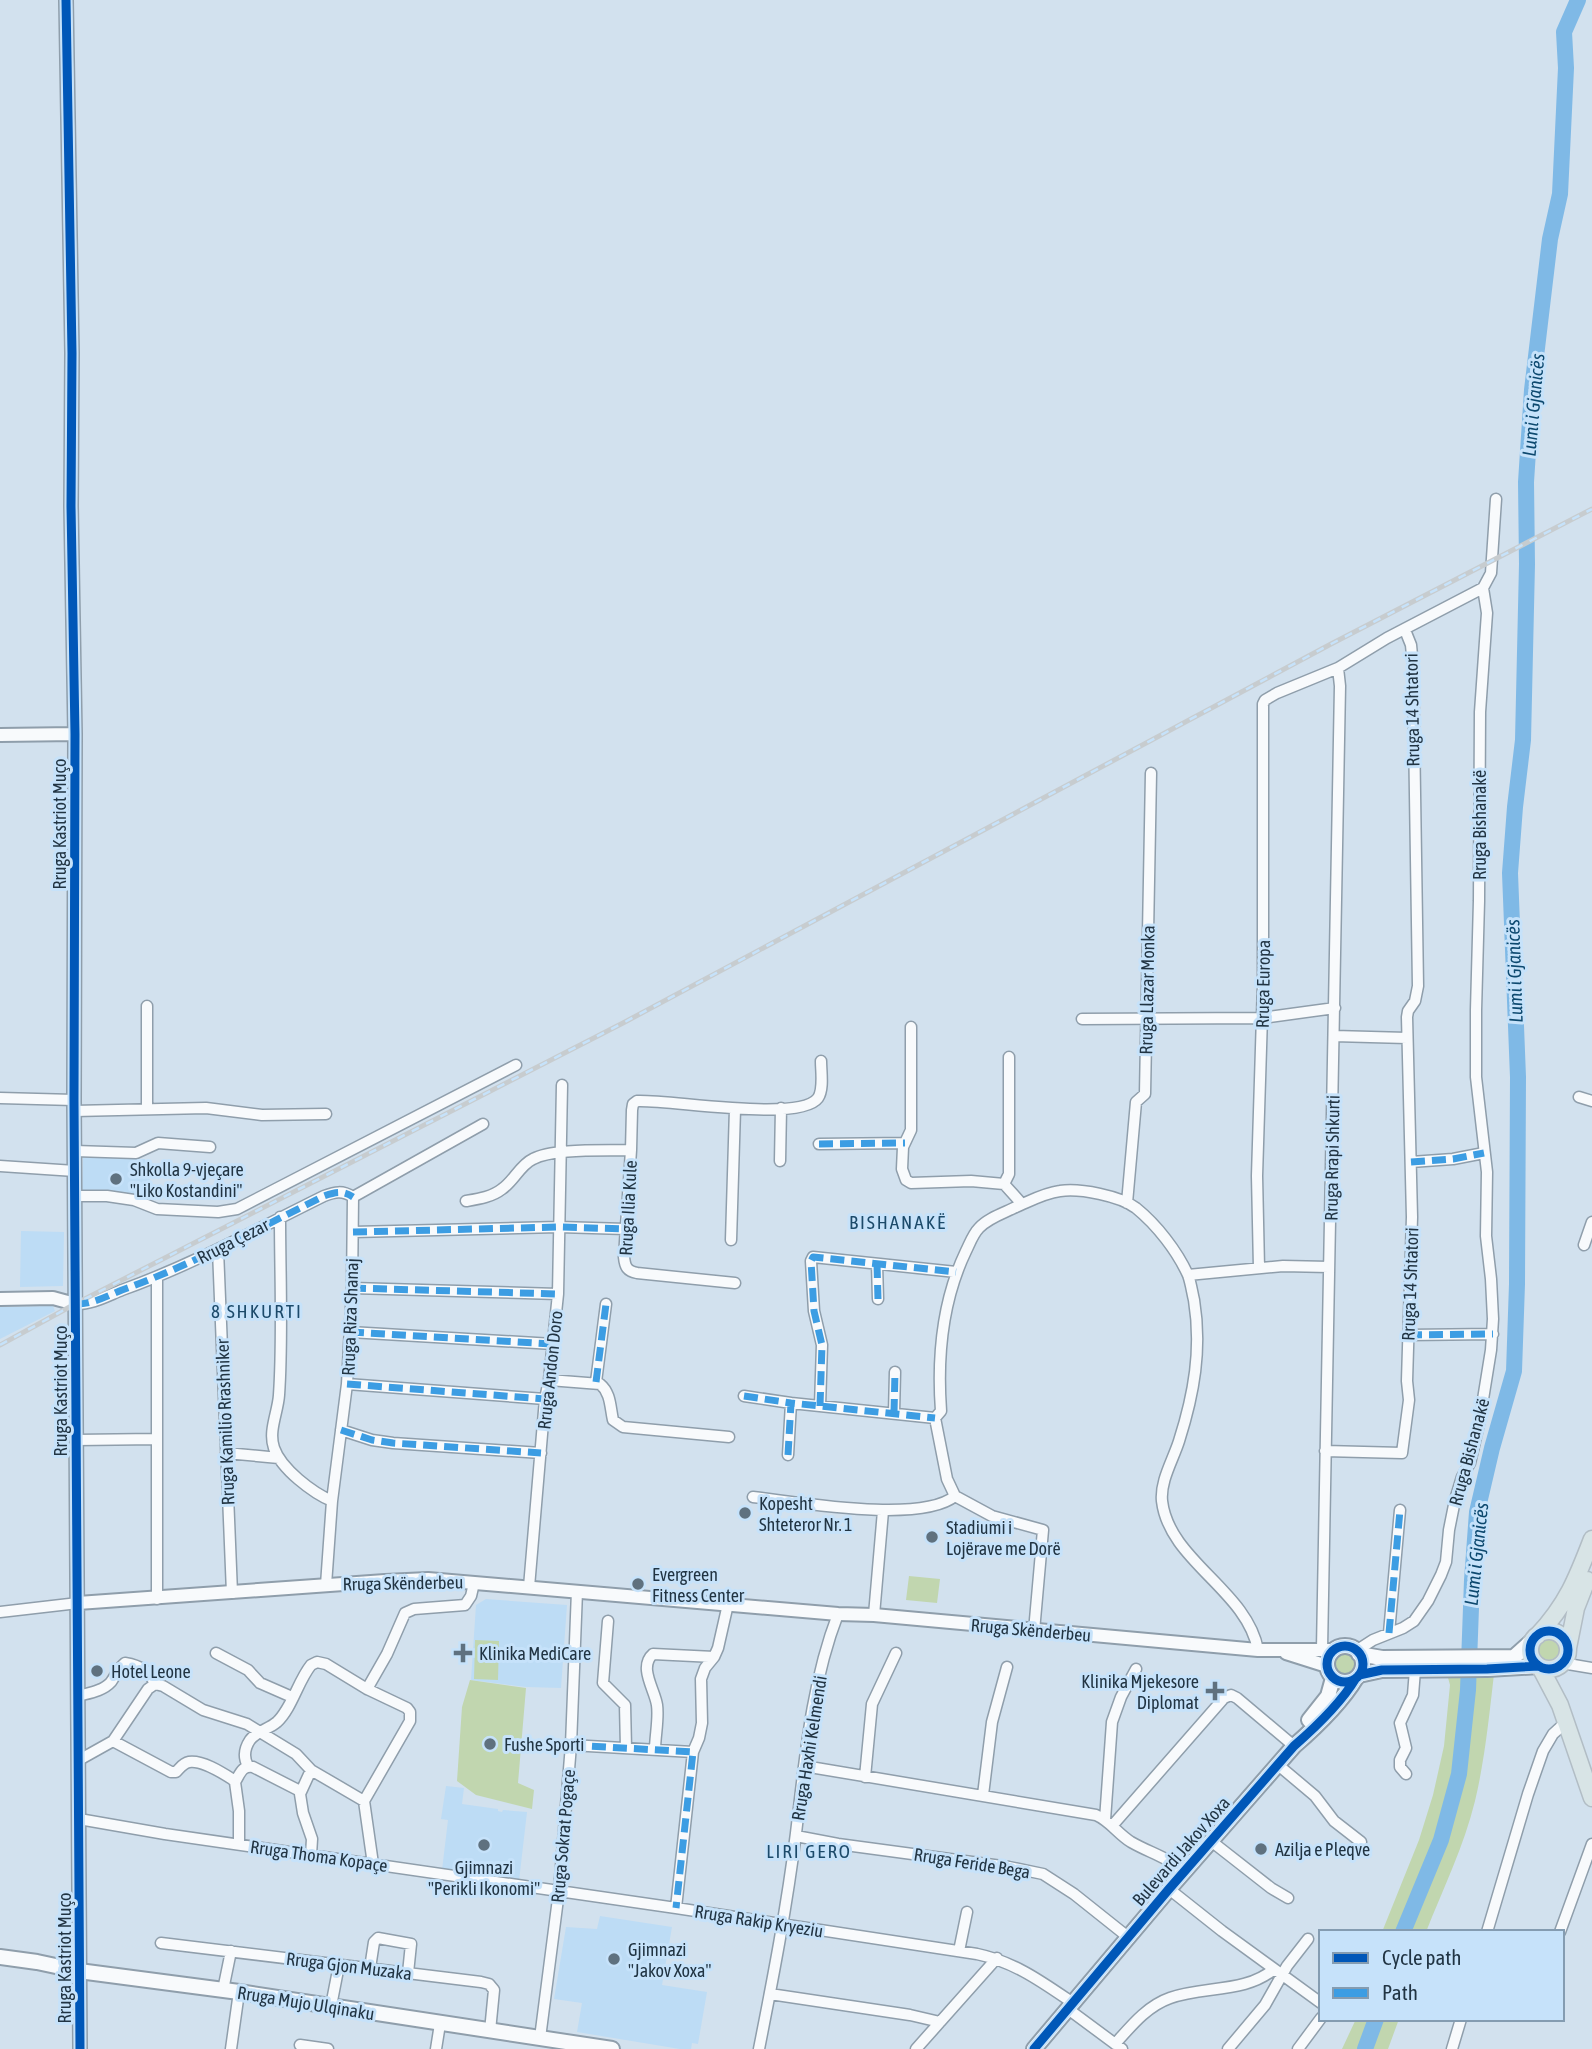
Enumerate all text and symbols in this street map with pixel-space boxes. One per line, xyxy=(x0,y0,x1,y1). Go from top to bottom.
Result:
water label: Lumi i Gjanicës xyxy=(1518,352,1548,457)
street label: Rruga 14 Shtatori xyxy=(1401,653,1423,767)
street label: Rruga Kastriot Muço xyxy=(49,758,70,890)
street label: Rruga Bishanakë xyxy=(1469,770,1490,880)
water label: Lumi i Gjanicës xyxy=(1501,919,1527,1023)
street label: Rruga Llazar Monka xyxy=(1135,925,1159,1055)
street label: Rruga Europa xyxy=(1252,940,1274,1028)
street label: Rruga Rrapi Shkurti xyxy=(1320,1095,1344,1221)
place label: Shkolla 9-vjeçare "Liko Kostandini" xyxy=(130,1159,244,1201)
street label: Rruga Ilia Kule xyxy=(615,1160,641,1256)
marker: Shkolla 9-vjeçare "Liko Kostandini" xyxy=(108,1171,124,1187)
district label: BISHANAKË xyxy=(849,1211,947,1233)
street label: Rruga Çezar xyxy=(194,1214,273,1268)
street label: Rruga 14 Shtatori xyxy=(1398,1227,1422,1341)
street label: Rruga Riza Shanaj xyxy=(337,1258,363,1376)
district label: 8 SHKURTI xyxy=(211,1300,303,1322)
street label: Rruga Andon Doro xyxy=(533,1310,567,1430)
street label: Rruga Kastriot Muço xyxy=(50,1325,71,1457)
street label: Rruga Kamilio Rrashniker xyxy=(212,1338,238,1505)
street label: Rruga Bishanakë xyxy=(1445,1396,1493,1508)
place label: Kopesht Shteteror Nr. 1 xyxy=(759,1493,853,1535)
water label: Lumi i Gjanicës xyxy=(1460,1501,1492,1607)
marker: Kopesht Shteteror Nr. 1 xyxy=(737,1505,753,1521)
place label: Stadiumi i Lojërave me Dorë xyxy=(946,1517,1061,1559)
marker: Stadiumi i Lojërave me Dorë xyxy=(924,1529,940,1545)
place label: Evergreen Fitness Center xyxy=(652,1564,745,1606)
street label: Rruga Skënderbeu xyxy=(342,1571,464,1595)
marker: Evergreen Fitness Center xyxy=(630,1576,646,1592)
street label: Rruga Skënderbeu xyxy=(970,1614,1092,1646)
marker: Klinika MediCare xyxy=(453,1643,473,1663)
place label: Klinika MediCare xyxy=(479,1643,591,1664)
place label: Hotel Leone xyxy=(111,1661,191,1682)
marker: Hotel Leone xyxy=(89,1663,105,1679)
place label: Klinika Mjekesore Diplomat xyxy=(1081,1671,1199,1713)
street label: Rruga Haxhi Kelmendi xyxy=(787,1674,831,1822)
marker: Klinika Mjekesore Diplomat xyxy=(1205,1681,1225,1701)
place label: Fushe Sporti xyxy=(504,1734,585,1755)
marker: Fushe Sporti xyxy=(482,1736,498,1752)
street label: Rruga Sokrat Pogaçe xyxy=(547,1768,579,1904)
street label: Bulevardi Jakov Xoxa xyxy=(1128,1792,1234,1910)
street label: Rruga Thoma Kopaçe xyxy=(249,1836,389,1876)
marker: Gjimnazi "Perikli Ikonomi" xyxy=(476,1837,492,1853)
place label: Azilja e Pleqve xyxy=(1275,1839,1370,1860)
district label: LIRI GERO xyxy=(766,1840,852,1862)
marker: Azilja e Pleqve xyxy=(1253,1841,1269,1857)
street label: Rruga Feride Bega xyxy=(912,1843,1032,1883)
place label: Gjimnazi "Perikli Ikonomi" xyxy=(428,1857,540,1899)
street label: Rruga Kastriot Muço xyxy=(54,1892,75,2024)
street label: Rruga Rakip Kryeziu xyxy=(693,1900,825,1942)
legend xyxy=(1319,1930,1564,2021)
place label: Gjimnazi "Jakov Xoxa" xyxy=(628,1939,711,1981)
text: Cycle path xyxy=(1382,1945,1461,1969)
street label: Rruga Gjon Muzaka xyxy=(285,1948,413,1984)
marker: Gjimnazi "Jakov Xoxa" xyxy=(606,1951,622,1967)
text: Path xyxy=(1382,1980,1418,2004)
street label: Rruga Mujo Ulqinaku xyxy=(236,1982,376,2024)

